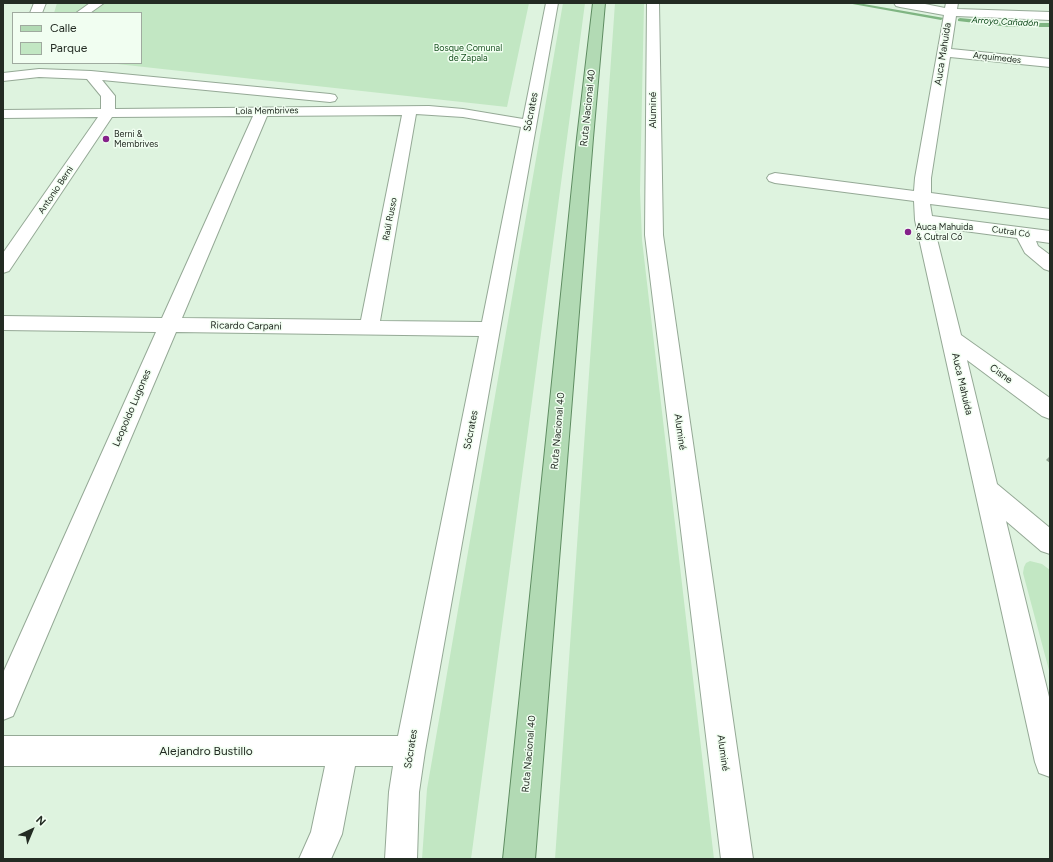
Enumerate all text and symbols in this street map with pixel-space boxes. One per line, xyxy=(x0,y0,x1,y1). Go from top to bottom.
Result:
legend xyxy=(12,12,142,64)
water label: Arroyo Cañadón xyxy=(971,15,1039,29)
text: Calle xyxy=(50,21,77,35)
street label: Auca Mahuida xyxy=(932,22,954,86)
text: Parque xyxy=(50,41,87,55)
park label: Bosque Comunal de Zapala xyxy=(434,43,502,64)
street label: Arquímedes xyxy=(972,50,1022,66)
street label: Ruta Nacional 40 xyxy=(578,69,598,147)
street label: Sócrates xyxy=(521,91,541,133)
street label: Aluminé xyxy=(647,92,659,128)
street label: Lola Membrives xyxy=(235,105,299,117)
place label: Berni & Membrives xyxy=(114,129,158,150)
marker: Berni & Membrives xyxy=(101,134,111,144)
street label: Antonio Berni xyxy=(36,164,76,216)
street label: Raúl Russo xyxy=(381,197,399,241)
place label: Auca Mahuida & Cutral Có xyxy=(916,222,973,243)
street label: Cutral Có xyxy=(991,224,1031,240)
marker: Auca Mahuida & Cutral Có xyxy=(903,227,913,237)
street label: Ricardo Carpani xyxy=(210,319,282,333)
street label: Auca Mahuida xyxy=(949,352,975,416)
street label: Cisne xyxy=(987,362,1015,386)
street label: Leopoldo Lugones xyxy=(110,368,154,448)
street label: Ruta Nacional 40 xyxy=(549,392,567,470)
street label: Sócrates xyxy=(461,409,481,451)
street label: Aluminé xyxy=(672,413,688,451)
street label: Ruta Nacional 40 xyxy=(520,715,538,793)
street label: Sócrates xyxy=(402,728,420,770)
street label: Aluminé xyxy=(715,734,731,772)
street label: Alejandro Bustillo xyxy=(159,744,253,758)
north arrow xyxy=(12,810,52,850)
text: N xyxy=(33,813,48,829)

